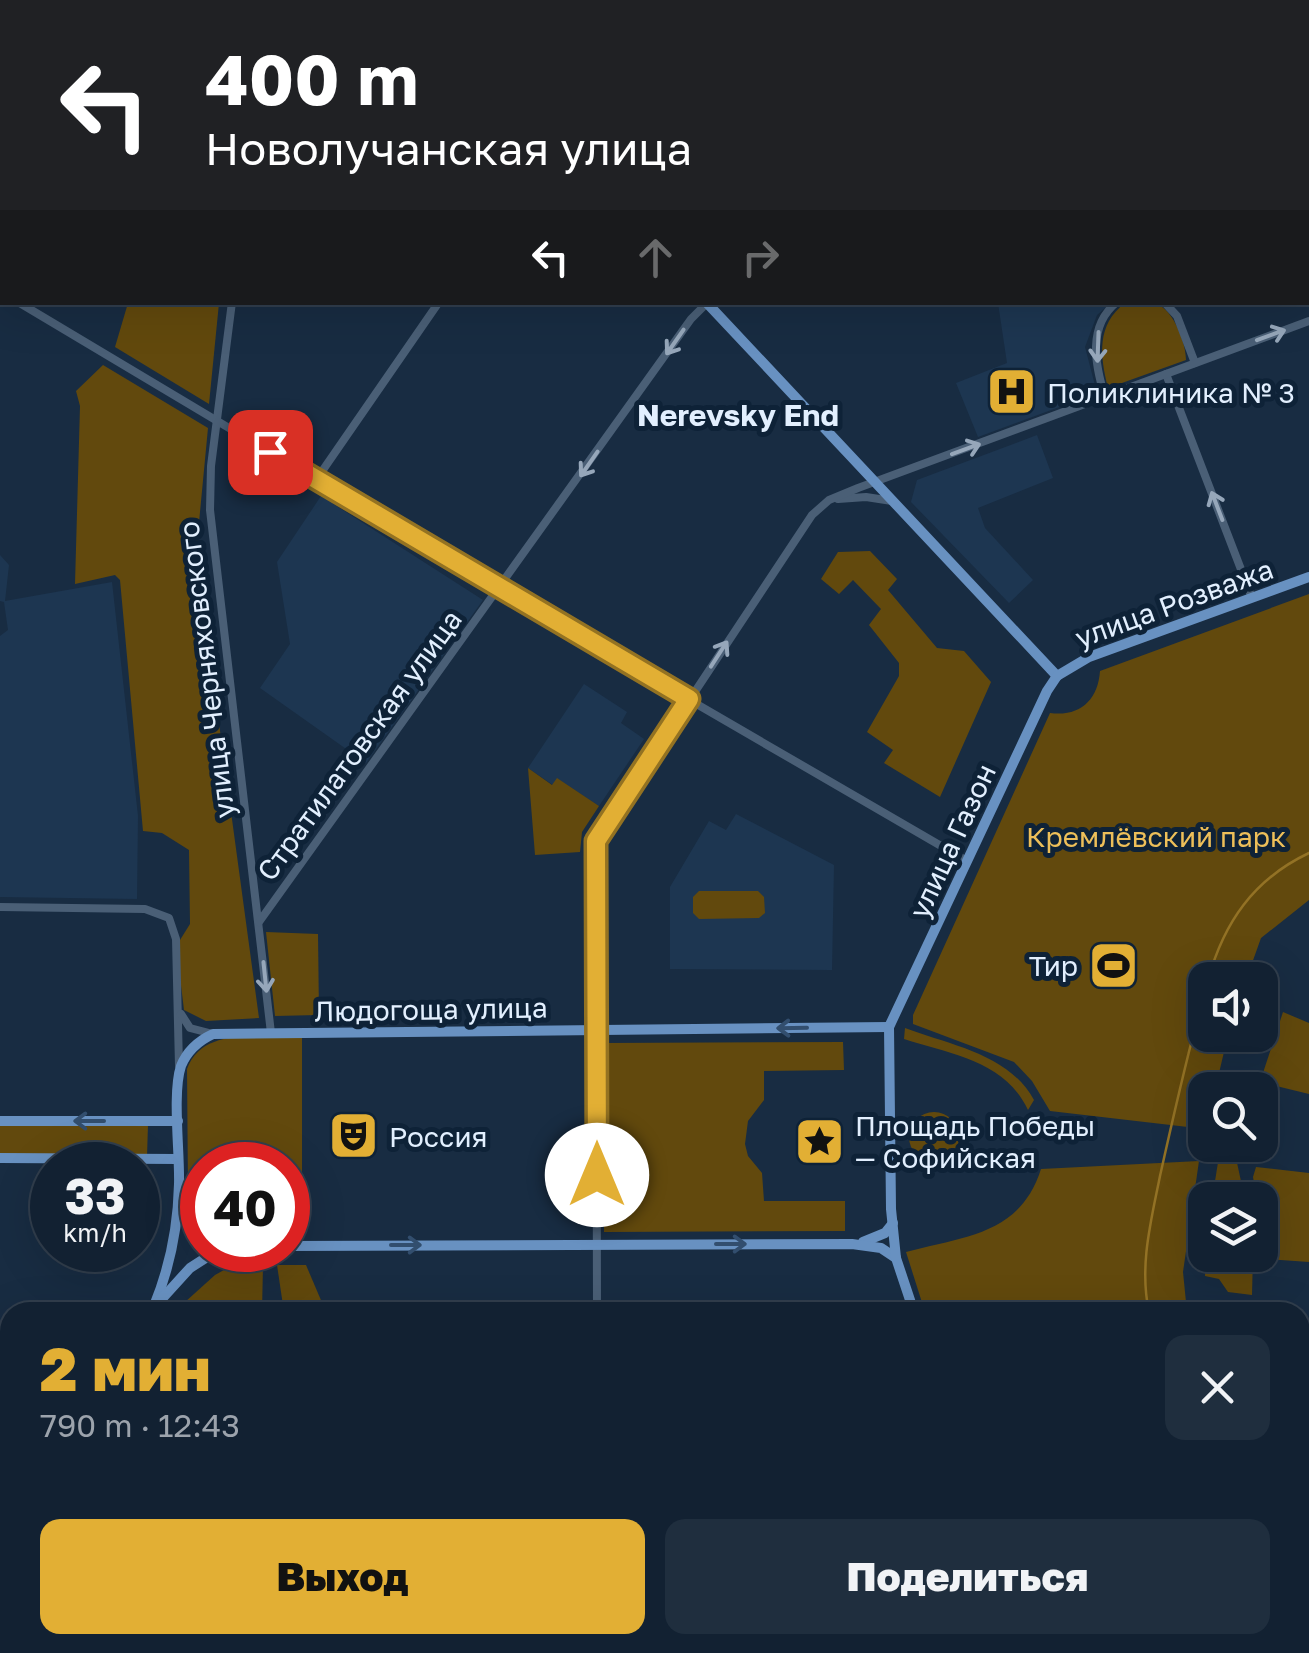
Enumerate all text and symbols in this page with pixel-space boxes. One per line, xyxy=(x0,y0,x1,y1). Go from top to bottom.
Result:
text: 400 m xyxy=(205,36,419,120)
icon: left xyxy=(40,40,170,170)
text: Новолучанская улица xyxy=(205,121,692,175)
icon: left xyxy=(523,230,578,285)
icon: ahead xyxy=(628,230,683,285)
icon: right xyxy=(733,230,788,285)
one-way arrow xyxy=(1254,325,1285,343)
one-way arrow xyxy=(664,328,685,356)
one-way arrow xyxy=(1088,330,1107,362)
hospital icon: Поликлиника № 3 xyxy=(986,366,1038,418)
place label: Поликлиника № 3 xyxy=(1047,376,1295,409)
district label: Nerevsky End xyxy=(637,397,839,433)
pin xyxy=(228,410,313,495)
icon: arrive xyxy=(243,425,298,480)
one-way arrow xyxy=(950,438,981,456)
one-way arrow xyxy=(579,449,600,477)
one-way arrow xyxy=(1207,492,1225,523)
street label: улица Черняховского xyxy=(171,520,241,820)
street label: улица Розважа xyxy=(1071,552,1277,654)
street label: Стратилатовская улица xyxy=(250,603,468,887)
one-way arrow xyxy=(708,640,729,669)
street label: улица Газон xyxy=(902,759,1002,923)
park label: Кремлёвский парк xyxy=(1026,820,1286,853)
sports icon: Тир xyxy=(1087,939,1139,991)
place label: Тир xyxy=(1029,949,1078,982)
one-way arrow xyxy=(256,961,275,993)
map controls xyxy=(1188,962,1278,1272)
button: sound xyxy=(1188,962,1278,1052)
street label: Людогоща улица xyxy=(314,990,548,1028)
one-way arrow xyxy=(776,1018,808,1037)
button: search xyxy=(1188,1072,1278,1162)
place label: Площадь Победы — Софийская xyxy=(855,1109,1095,1174)
theatre icon: Россия xyxy=(328,1110,380,1162)
one-way arrow xyxy=(74,1112,106,1130)
place icon: Площадь Победы — Софийская xyxy=(794,1115,846,1167)
place label: Россия xyxy=(389,1120,487,1153)
position arrow xyxy=(545,1123,649,1227)
speed limit sign: 40 xyxy=(180,1142,310,1272)
text: 33 xyxy=(64,1165,125,1225)
button: layers xyxy=(1188,1182,1278,1272)
text: km/h xyxy=(63,1217,127,1248)
one-way arrow xyxy=(714,1234,747,1254)
one-way arrow xyxy=(390,1236,422,1255)
text: 2 мин xyxy=(40,1332,211,1404)
button: close xyxy=(1165,1335,1270,1440)
text: 790 m · 12:43 xyxy=(40,1406,240,1444)
button: Выход xyxy=(40,1519,645,1634)
button: Поделиться xyxy=(665,1519,1270,1634)

